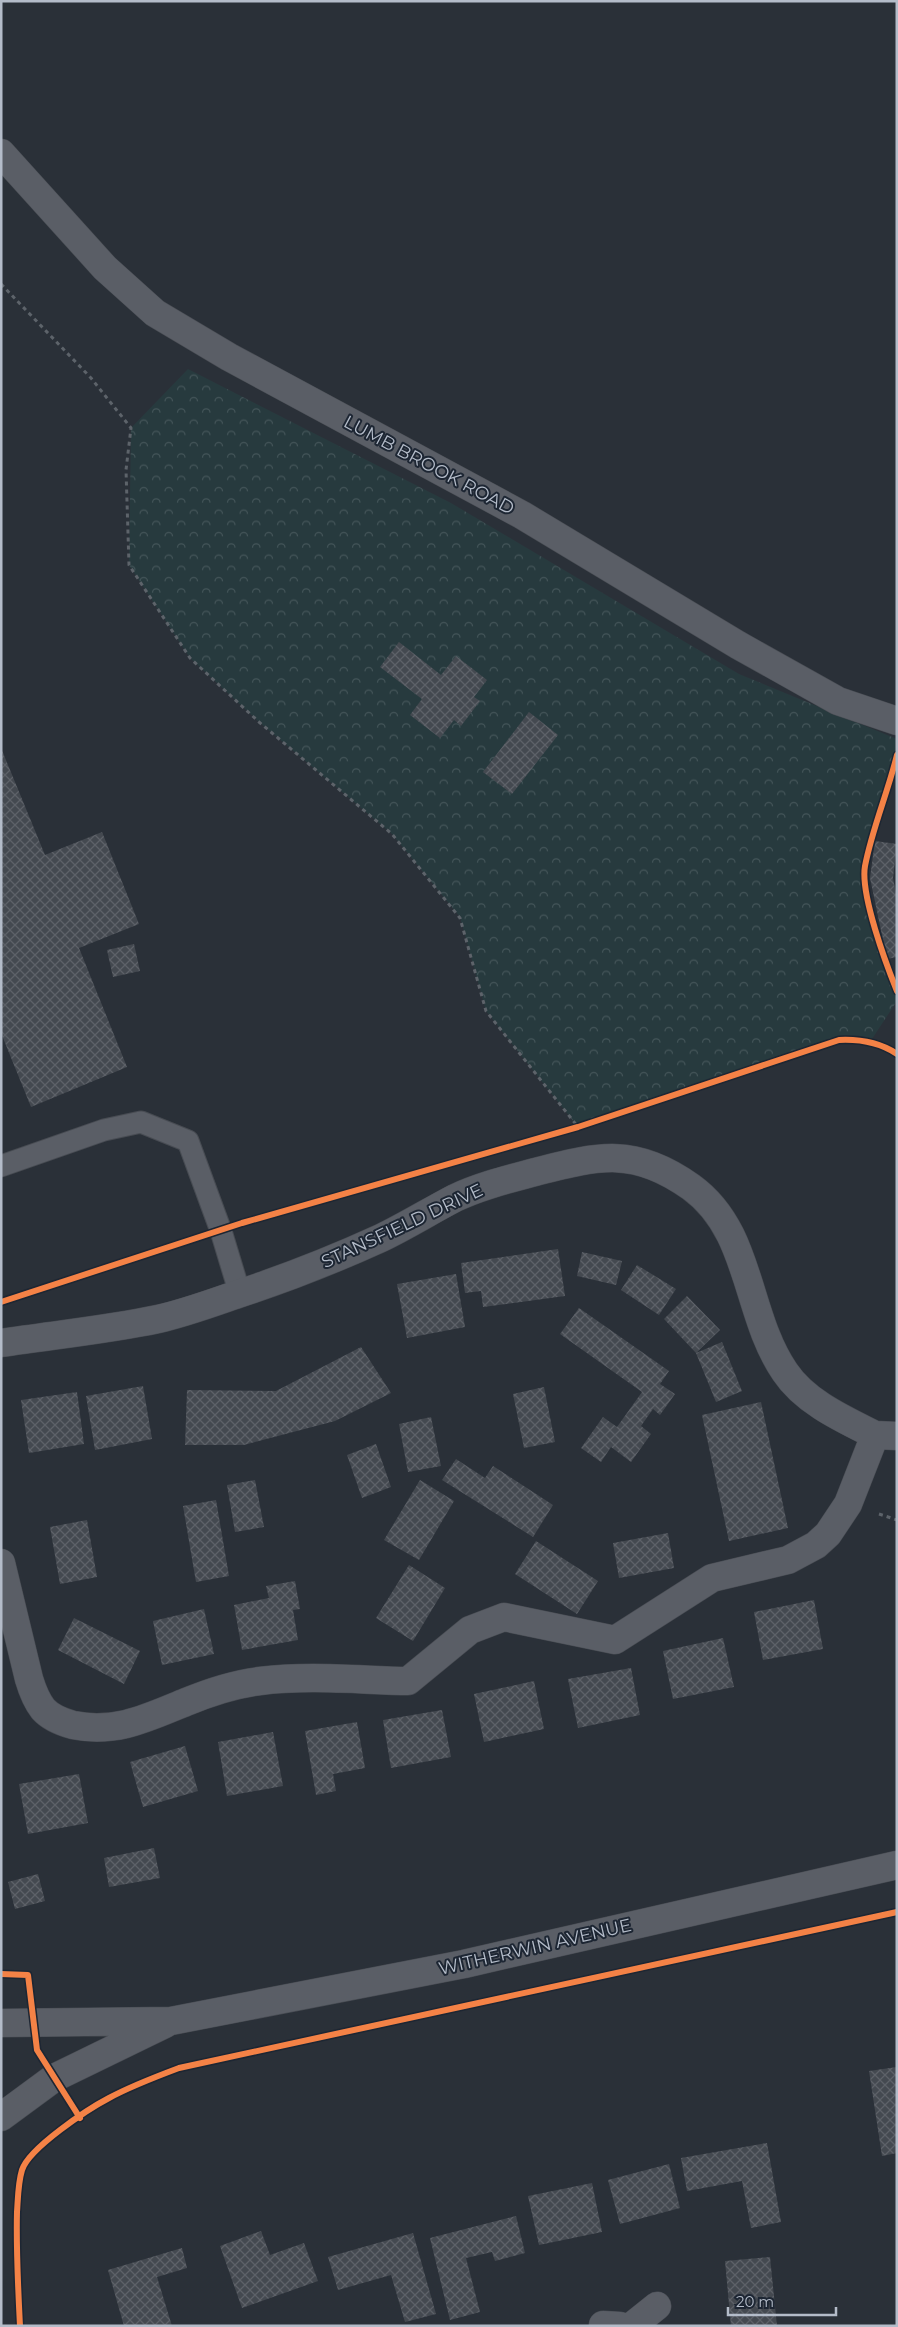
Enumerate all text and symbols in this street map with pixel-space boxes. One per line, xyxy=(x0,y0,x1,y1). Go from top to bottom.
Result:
street label: LUMB BROOK ROAD xyxy=(340,411,518,519)
street label: STANSFIELD DRIVE xyxy=(318,1179,486,1273)
street label: WITHERWIN AVENUE xyxy=(436,1914,634,1980)
scale bar xyxy=(728,2284,836,2316)
text: 20 m xyxy=(736,2292,774,2311)

